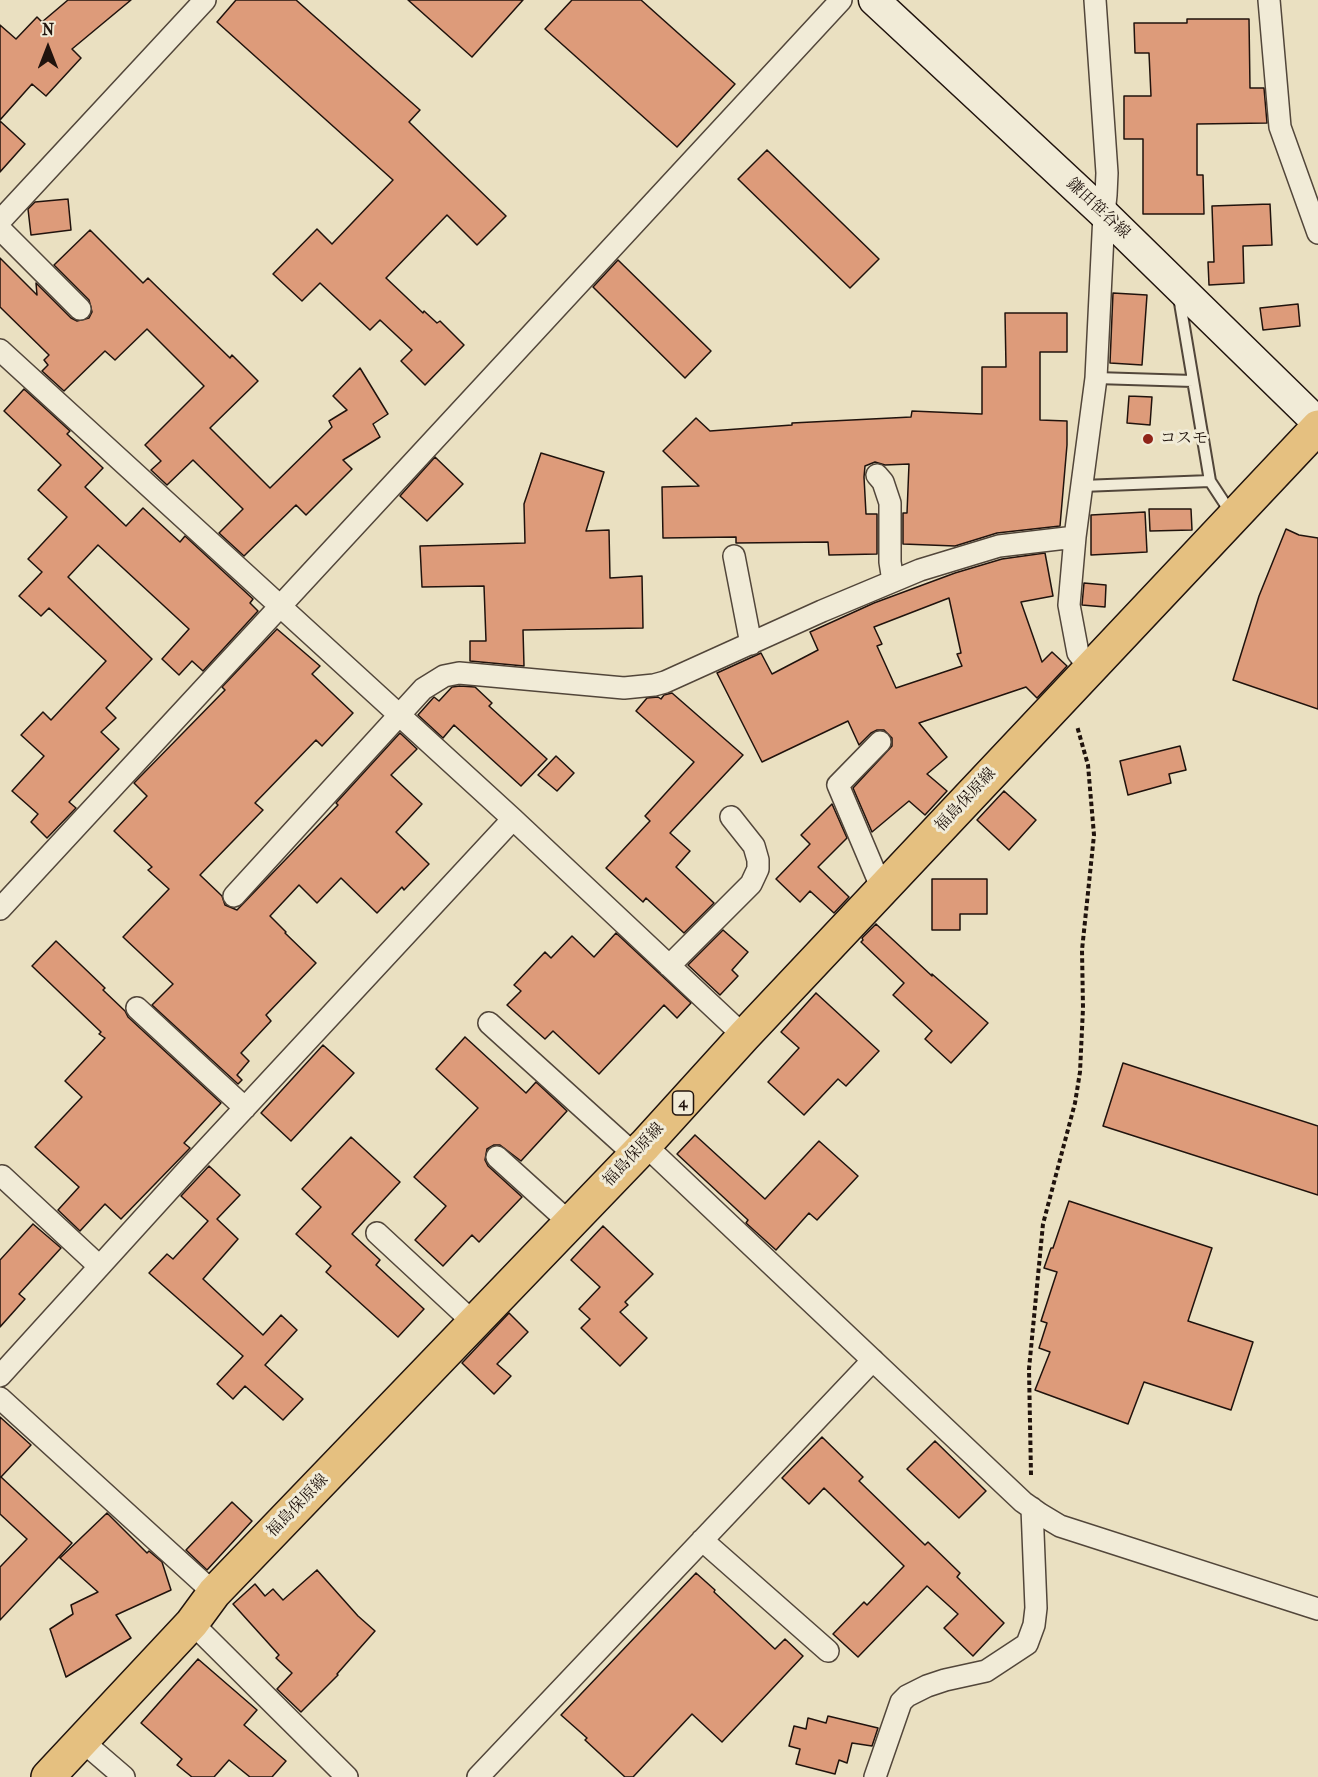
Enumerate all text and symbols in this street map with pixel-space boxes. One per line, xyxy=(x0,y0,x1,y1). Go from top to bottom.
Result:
north arrow xyxy=(18,18,78,78)
text: N xyxy=(42,20,54,39)
street label: 鎌田笹谷線 xyxy=(1062,175,1134,243)
place label: コスモ xyxy=(1160,429,1208,449)
marker: コスモ xyxy=(1141,432,1155,446)
street label: 福島保原線 xyxy=(932,764,1000,836)
road number: 4 xyxy=(672,1091,694,1115)
street label: 福島保原線 xyxy=(600,1119,668,1191)
street label: 福島保原線 xyxy=(263,1471,333,1541)

